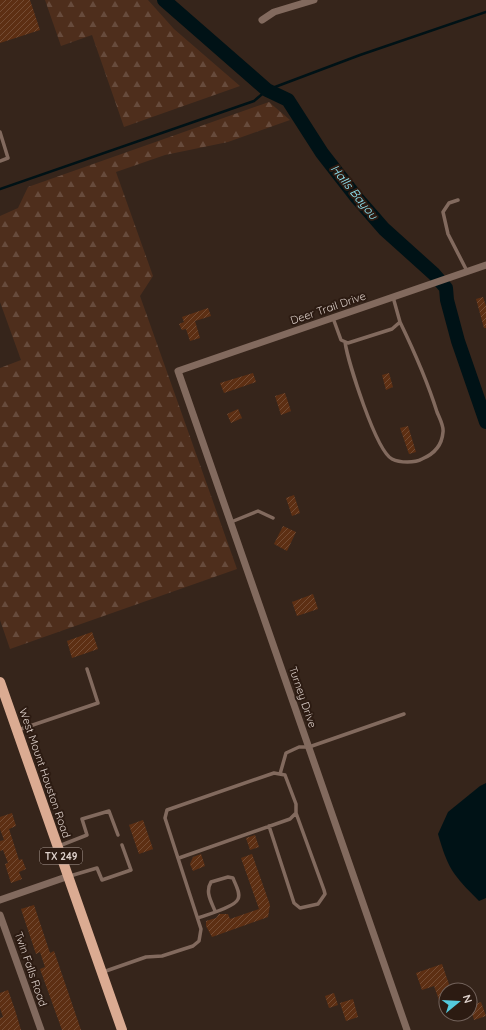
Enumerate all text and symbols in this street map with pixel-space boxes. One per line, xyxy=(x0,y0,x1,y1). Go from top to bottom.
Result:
water label: Halls Bayou xyxy=(328,161,382,223)
street label: Deer Trail Drive xyxy=(288,289,368,327)
street label: Turney Drive xyxy=(286,664,320,730)
street label: West Mount Houston Road xyxy=(16,706,74,840)
road number: TX 249 xyxy=(40,848,82,864)
street label: Twin Falls Road xyxy=(12,930,50,1008)
north arrow xyxy=(438,982,478,1022)
text: N xyxy=(460,993,475,1005)

